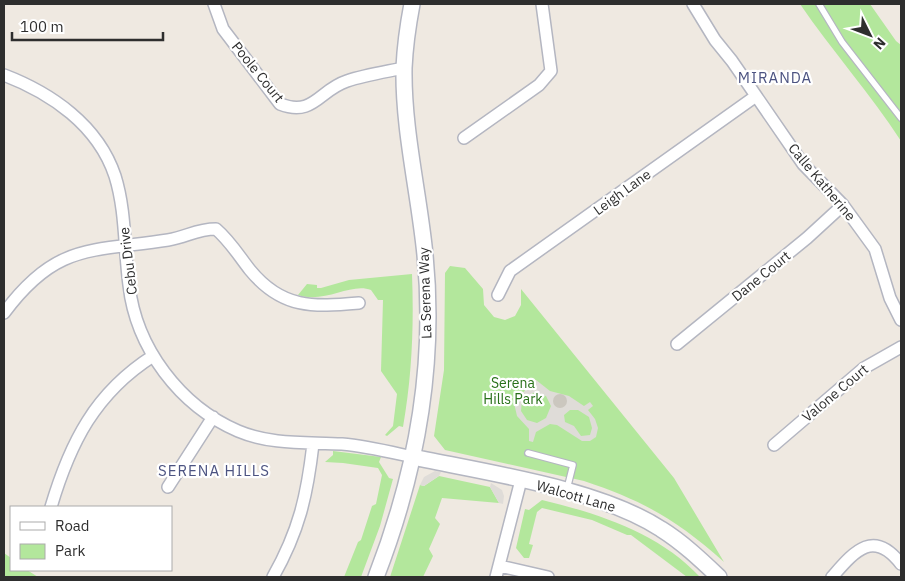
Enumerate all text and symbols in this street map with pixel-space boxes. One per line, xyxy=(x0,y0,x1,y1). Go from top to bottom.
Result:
scale bar xyxy=(12,10,164,42)
north arrow xyxy=(845,10,895,60)
text: 100 m xyxy=(20,17,64,36)
text: N xyxy=(870,34,890,53)
street label: Poole Court xyxy=(228,38,288,106)
district label: MIRANDA xyxy=(738,68,812,87)
street label: Calle Katherine xyxy=(784,140,860,225)
street label: Leigh Lane xyxy=(590,165,655,219)
street label: Cebu Drive xyxy=(115,226,141,296)
street label: La Serena Way xyxy=(414,247,436,339)
street label: Dane Court xyxy=(728,247,794,305)
street label: Valone Court xyxy=(798,360,872,426)
park label: Serena Hills Park xyxy=(483,374,543,408)
district label: SERENA HILLS xyxy=(158,461,270,480)
street label: Walcott Lane xyxy=(534,476,618,516)
legend xyxy=(10,506,172,571)
text: Road xyxy=(55,516,90,535)
text: Park xyxy=(55,541,85,560)

